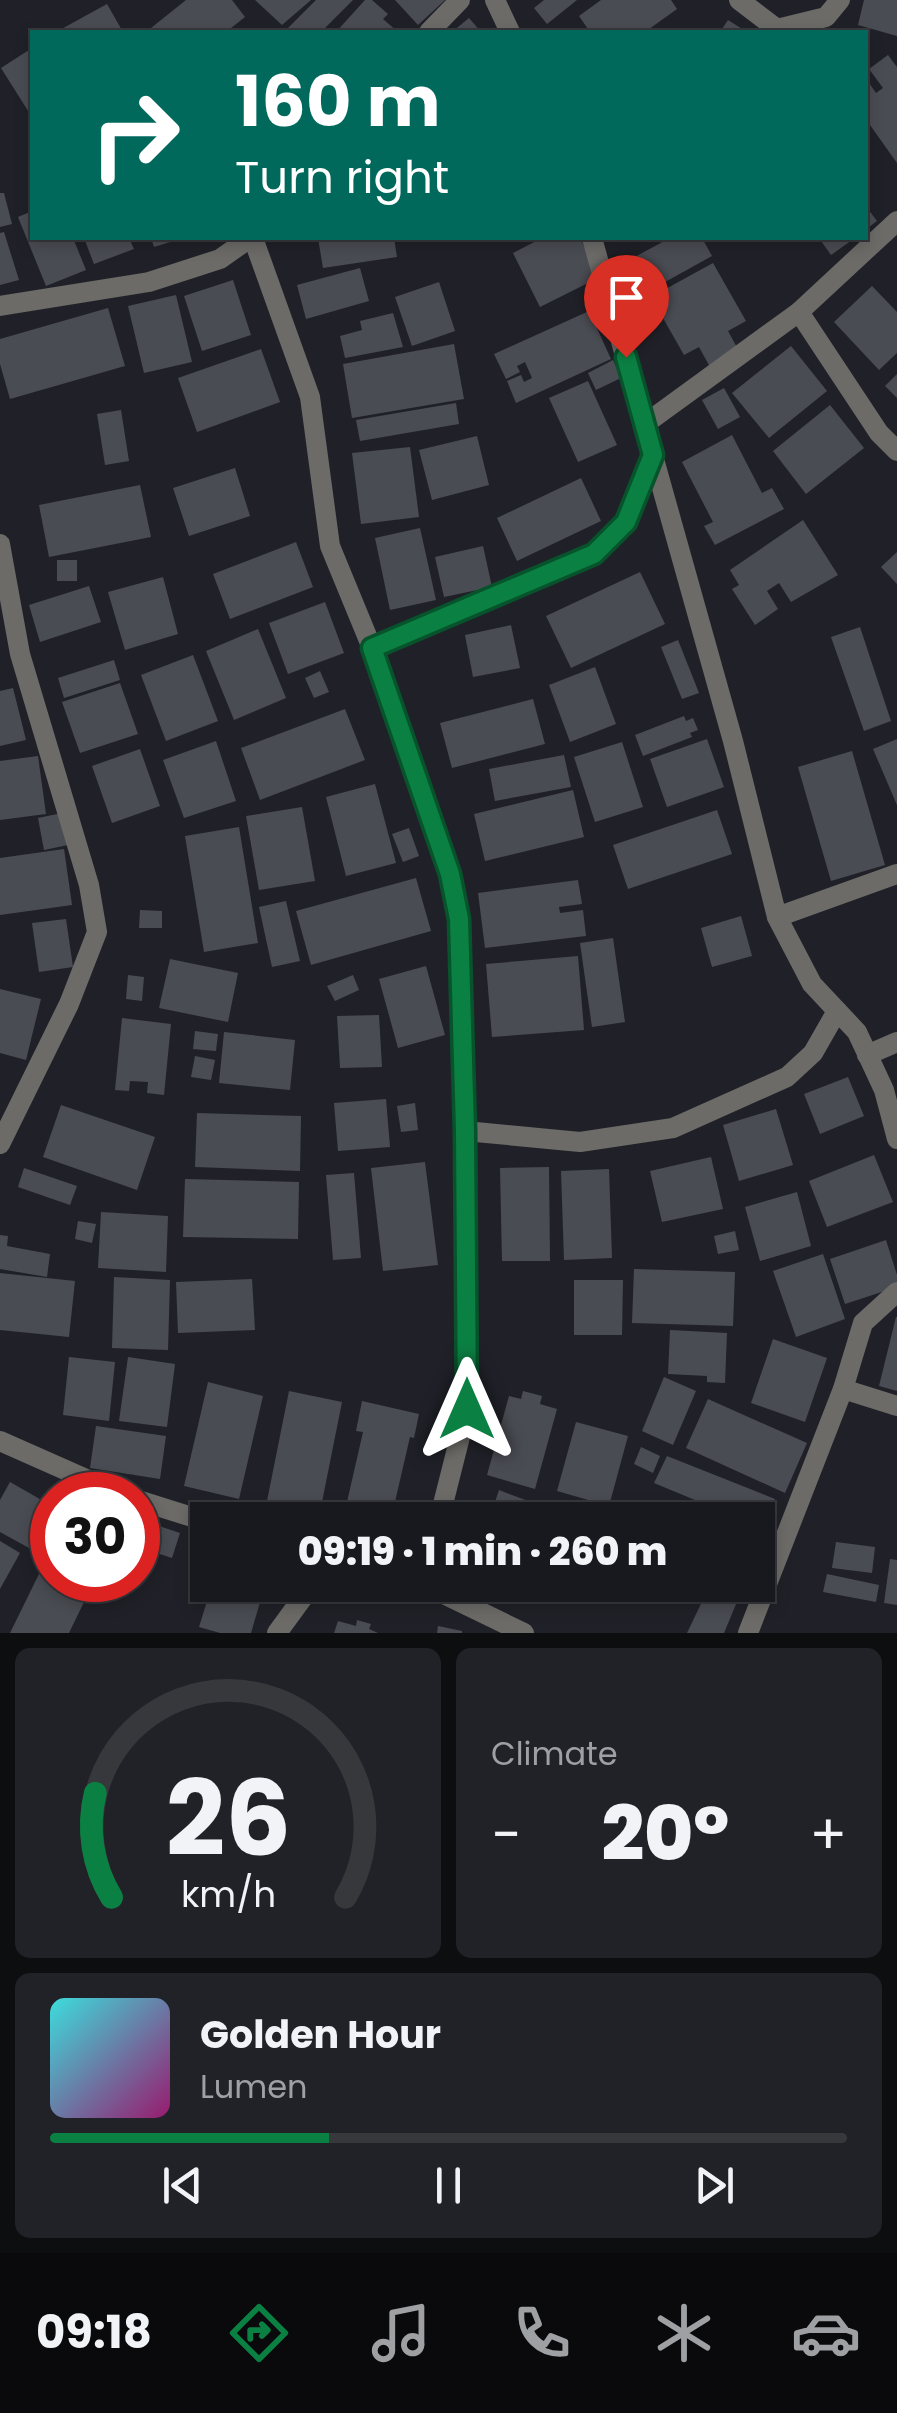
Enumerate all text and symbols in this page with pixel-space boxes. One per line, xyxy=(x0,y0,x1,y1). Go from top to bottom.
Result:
text: 160 m xyxy=(235,52,441,151)
icon: right xyxy=(70,70,200,200)
text: Turn right xyxy=(235,146,449,209)
pin xyxy=(584,255,669,358)
icon: arrive xyxy=(599,270,654,325)
position arrow xyxy=(415,1357,519,1461)
speed limit sign: 30 xyxy=(30,1472,160,1602)
text: 09:19 · 1 min · 260 m xyxy=(298,1525,667,1578)
text: Climate xyxy=(491,1731,618,1776)
text: 26 xyxy=(165,1746,291,1891)
text: 20° xyxy=(601,1781,729,1886)
text: − xyxy=(491,1796,521,1873)
text: + xyxy=(809,1796,847,1873)
text: km/h xyxy=(180,1869,276,1920)
text: Golden Hour xyxy=(200,2008,441,2061)
text: Lumen xyxy=(200,2064,308,2109)
icon: previous xyxy=(155,2158,210,2213)
icon: pause xyxy=(421,2158,476,2213)
icon: next xyxy=(687,2158,742,2213)
icon: directions xyxy=(224,2298,294,2368)
icon: music xyxy=(366,2298,436,2368)
icon: phone xyxy=(507,2298,577,2368)
icon: climate xyxy=(649,2298,719,2368)
icon: car xyxy=(791,2298,861,2368)
text: 09:18 xyxy=(36,2301,152,2364)

